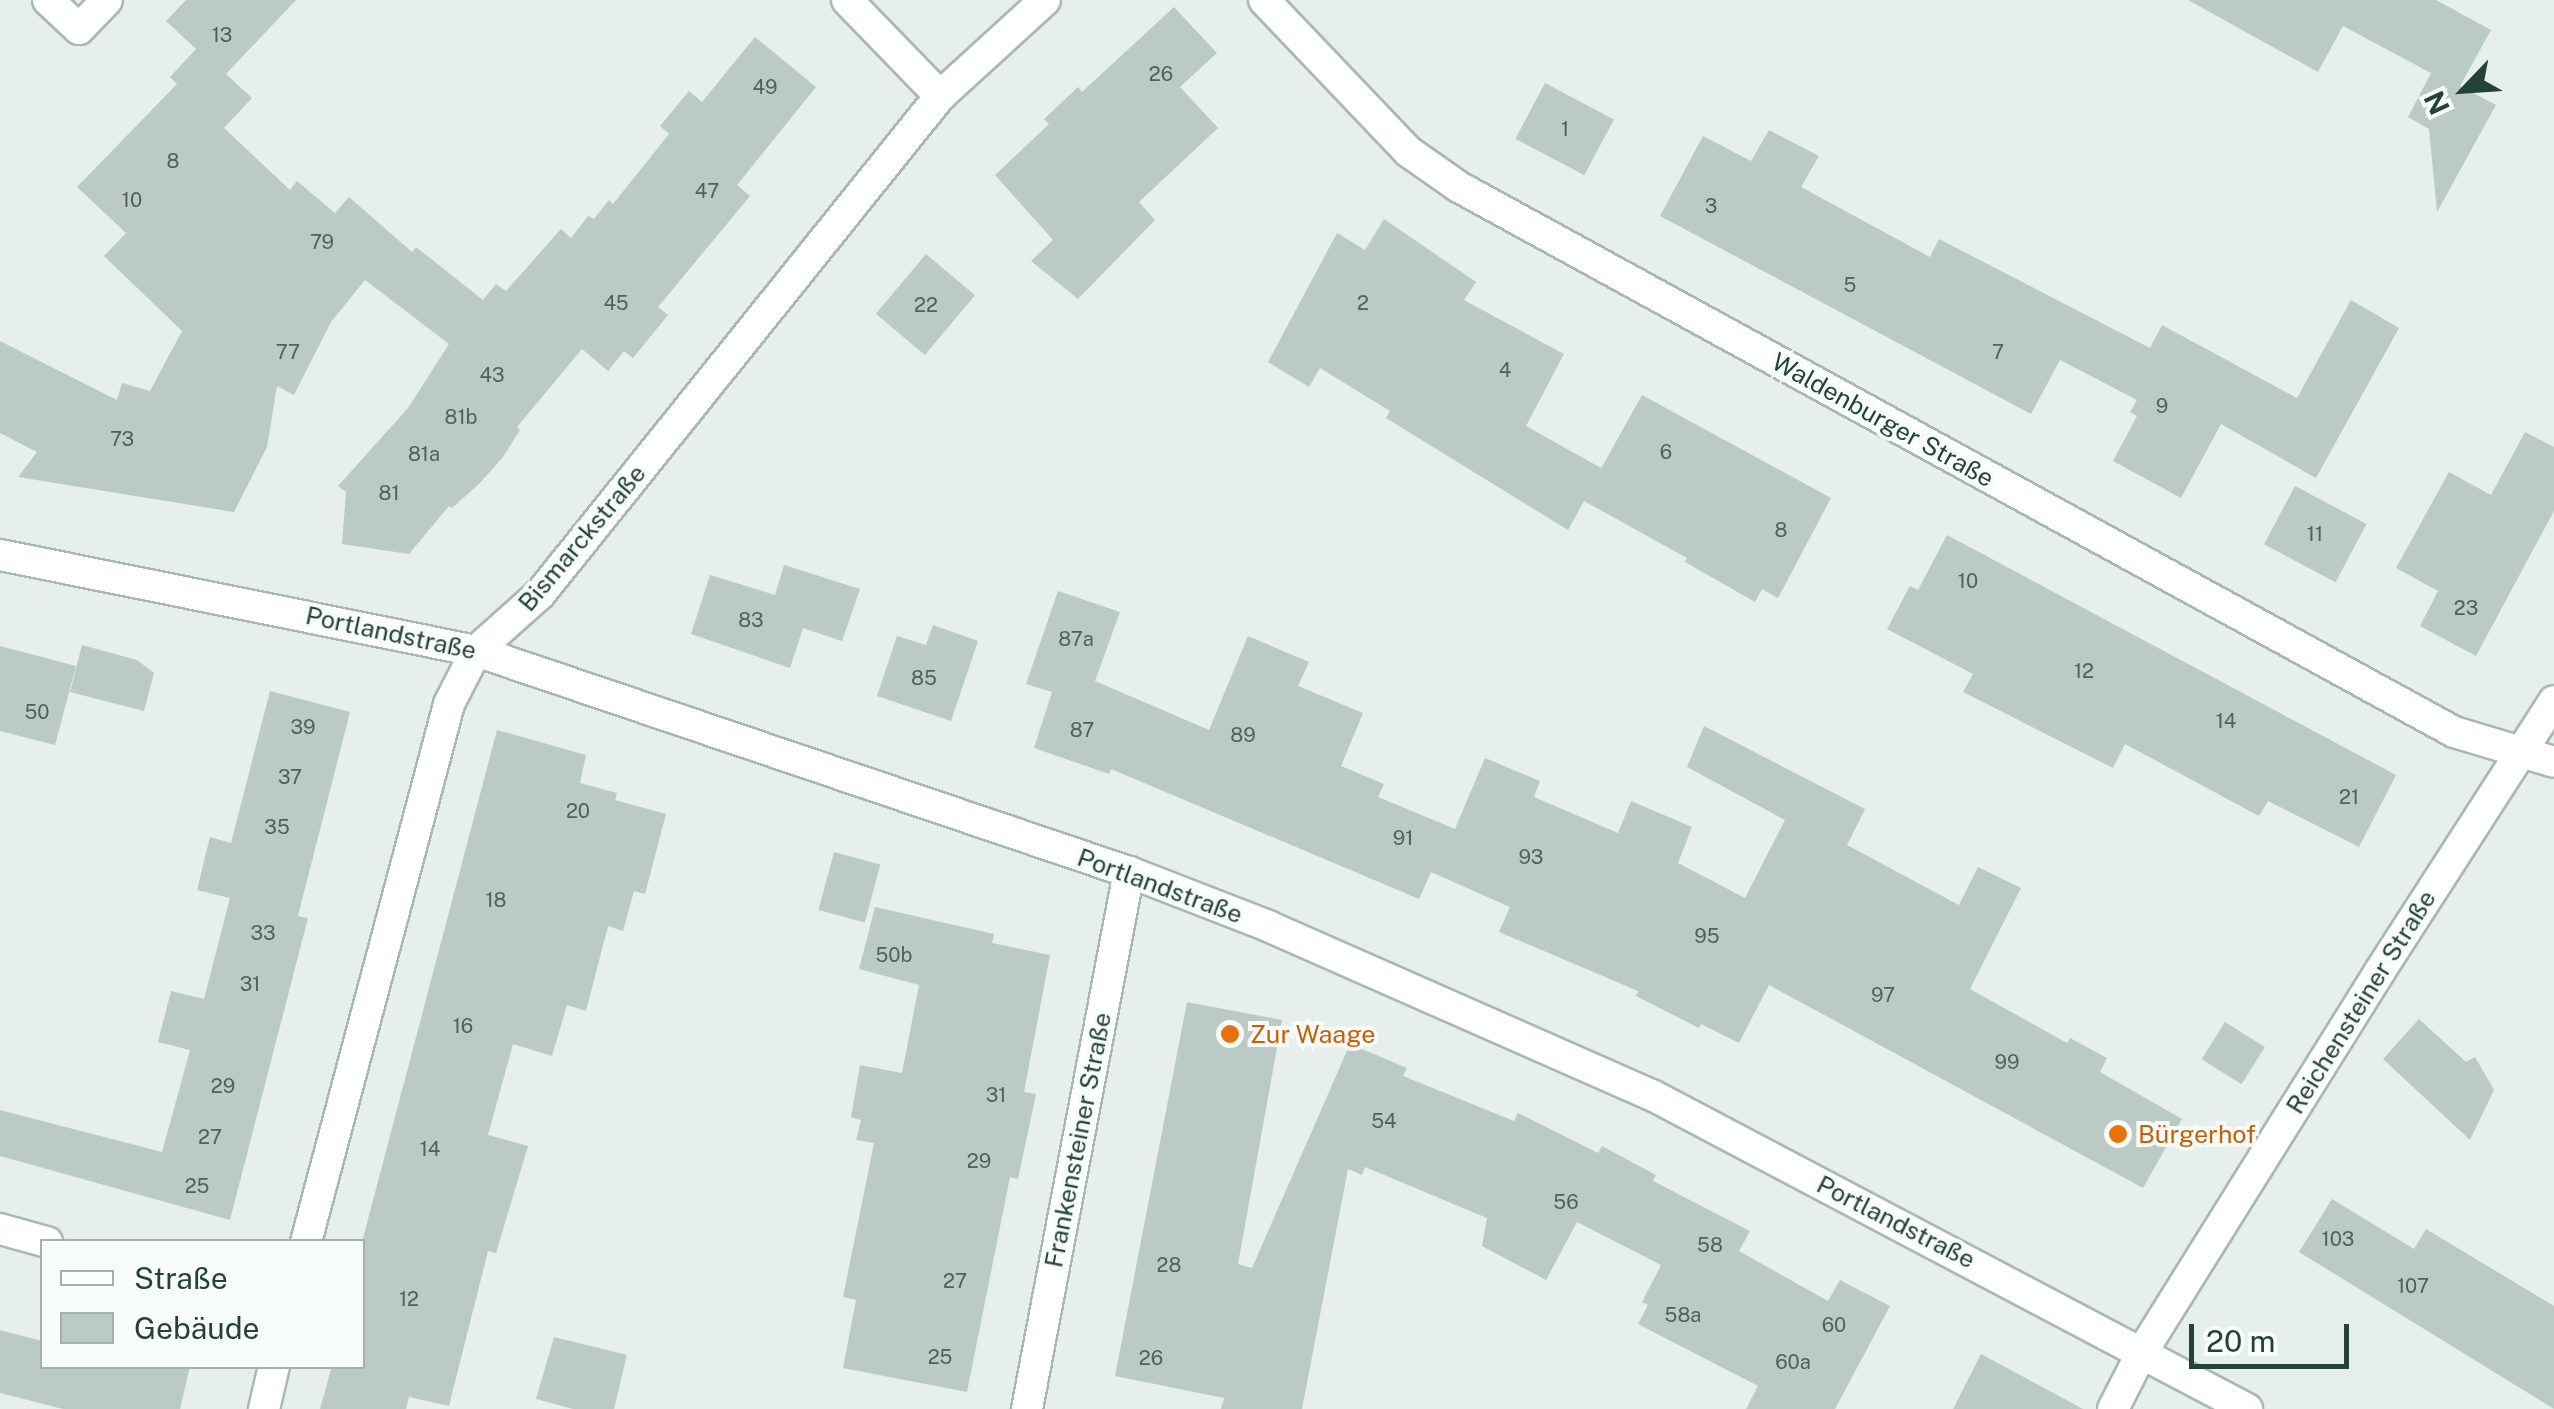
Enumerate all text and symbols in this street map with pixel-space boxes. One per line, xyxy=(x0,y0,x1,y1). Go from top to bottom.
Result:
house number: 13 xyxy=(212,23,232,47)
north arrow xyxy=(2414,40,2514,140)
house number: 26 xyxy=(1149,62,1173,86)
house number: 49 xyxy=(752,75,778,99)
text: N xyxy=(2417,86,2456,120)
house number: 1 xyxy=(1561,117,1569,141)
house number: 8 xyxy=(167,149,179,173)
house number: 47 xyxy=(695,179,719,203)
house number: 10 xyxy=(122,188,142,212)
house number: 3 xyxy=(1705,194,1717,218)
house number: 79 xyxy=(310,230,334,254)
house number: 5 xyxy=(1844,273,1856,297)
house number: 45 xyxy=(603,291,629,315)
house number: 2 xyxy=(1357,291,1369,315)
house number: 22 xyxy=(914,293,938,317)
house number: 77 xyxy=(276,340,300,364)
house number: 7 xyxy=(1992,340,2004,364)
street label: Waldenburger Straße xyxy=(1767,346,1999,494)
house number: 4 xyxy=(1499,358,1511,382)
house number: 43 xyxy=(479,363,505,387)
house number: 9 xyxy=(2156,394,2168,418)
house number: 81b xyxy=(444,405,478,429)
house number: 73 xyxy=(110,427,134,451)
house number: 6 xyxy=(1660,440,1672,464)
house number: 81a xyxy=(408,442,440,466)
street label: Bismarckstraße xyxy=(512,459,652,617)
house number: 81 xyxy=(378,481,400,505)
house number: 8 xyxy=(1775,518,1787,542)
house number: 11 xyxy=(2307,522,2323,546)
house number: 10 xyxy=(1958,569,1978,593)
house number: 23 xyxy=(2454,596,2478,620)
street label: Portlandstraße xyxy=(303,600,479,666)
house number: 83 xyxy=(738,608,764,632)
house number: 87a xyxy=(1058,627,1094,651)
house number: 12 xyxy=(2074,659,2094,683)
house number: 85 xyxy=(911,666,937,690)
house number: 50 xyxy=(24,700,50,724)
house number: 14 xyxy=(2216,709,2236,733)
house number: 39 xyxy=(291,715,315,739)
house number: 87 xyxy=(1070,718,1094,742)
house number: 89 xyxy=(1230,723,1256,747)
house number: 37 xyxy=(278,765,302,789)
house number: 21 xyxy=(2339,785,2359,809)
house number: 20 xyxy=(566,799,590,823)
house number: 35 xyxy=(264,815,290,839)
house number: 91 xyxy=(1393,826,1413,850)
street label: Portlandstraße xyxy=(1073,842,1247,930)
house number: 93 xyxy=(1519,845,1543,869)
street label: Reichensteiner Straße xyxy=(2280,885,2442,1119)
house number: 18 xyxy=(485,888,507,912)
house number: 33 xyxy=(250,921,276,945)
house number: 95 xyxy=(1694,924,1720,948)
house number: 50b xyxy=(876,943,912,967)
house number: 31 xyxy=(240,972,260,996)
house number: 97 xyxy=(1871,983,1895,1007)
street label: Frankensteiner Straße xyxy=(1039,1010,1117,1270)
house number: 16 xyxy=(453,1014,473,1038)
place label: Zur Waage xyxy=(1250,1019,1376,1049)
marker: Zur Waage xyxy=(1219,1023,1241,1045)
house number: 99 xyxy=(1995,1050,2019,1074)
house number: 29 xyxy=(211,1074,235,1098)
house number: 31 xyxy=(986,1083,1006,1107)
house number: 54 xyxy=(1371,1109,1397,1133)
place label: Bürgerhof xyxy=(2138,1119,2256,1149)
marker: Bürgerhof xyxy=(2107,1123,2129,1145)
house number: 27 xyxy=(198,1125,222,1149)
house number: 14 xyxy=(420,1137,440,1161)
house number: 29 xyxy=(967,1149,991,1173)
street label: Portlandstraße xyxy=(1812,1169,1980,1275)
house number: 25 xyxy=(185,1174,209,1198)
house number: 56 xyxy=(1553,1190,1579,1214)
house number: 103 xyxy=(2322,1227,2354,1251)
house number: 58 xyxy=(1697,1233,1723,1257)
legend xyxy=(40,1239,365,1369)
house number: 28 xyxy=(1157,1253,1181,1277)
text: Straße xyxy=(134,1260,228,1296)
house number: 27 xyxy=(943,1269,967,1293)
house number: 107 xyxy=(2397,1274,2429,1298)
house number: 12 xyxy=(399,1287,419,1311)
house number: 58a xyxy=(1665,1303,1701,1327)
scale bar xyxy=(2194,1304,2354,1366)
text: Gebäude xyxy=(134,1310,260,1346)
house number: 60 xyxy=(1822,1313,1846,1337)
text: 20 m xyxy=(2206,1323,2275,1359)
house number: 25 xyxy=(928,1345,952,1369)
house number: 26 xyxy=(1139,1346,1163,1370)
house number: 60a xyxy=(1775,1350,1811,1374)

